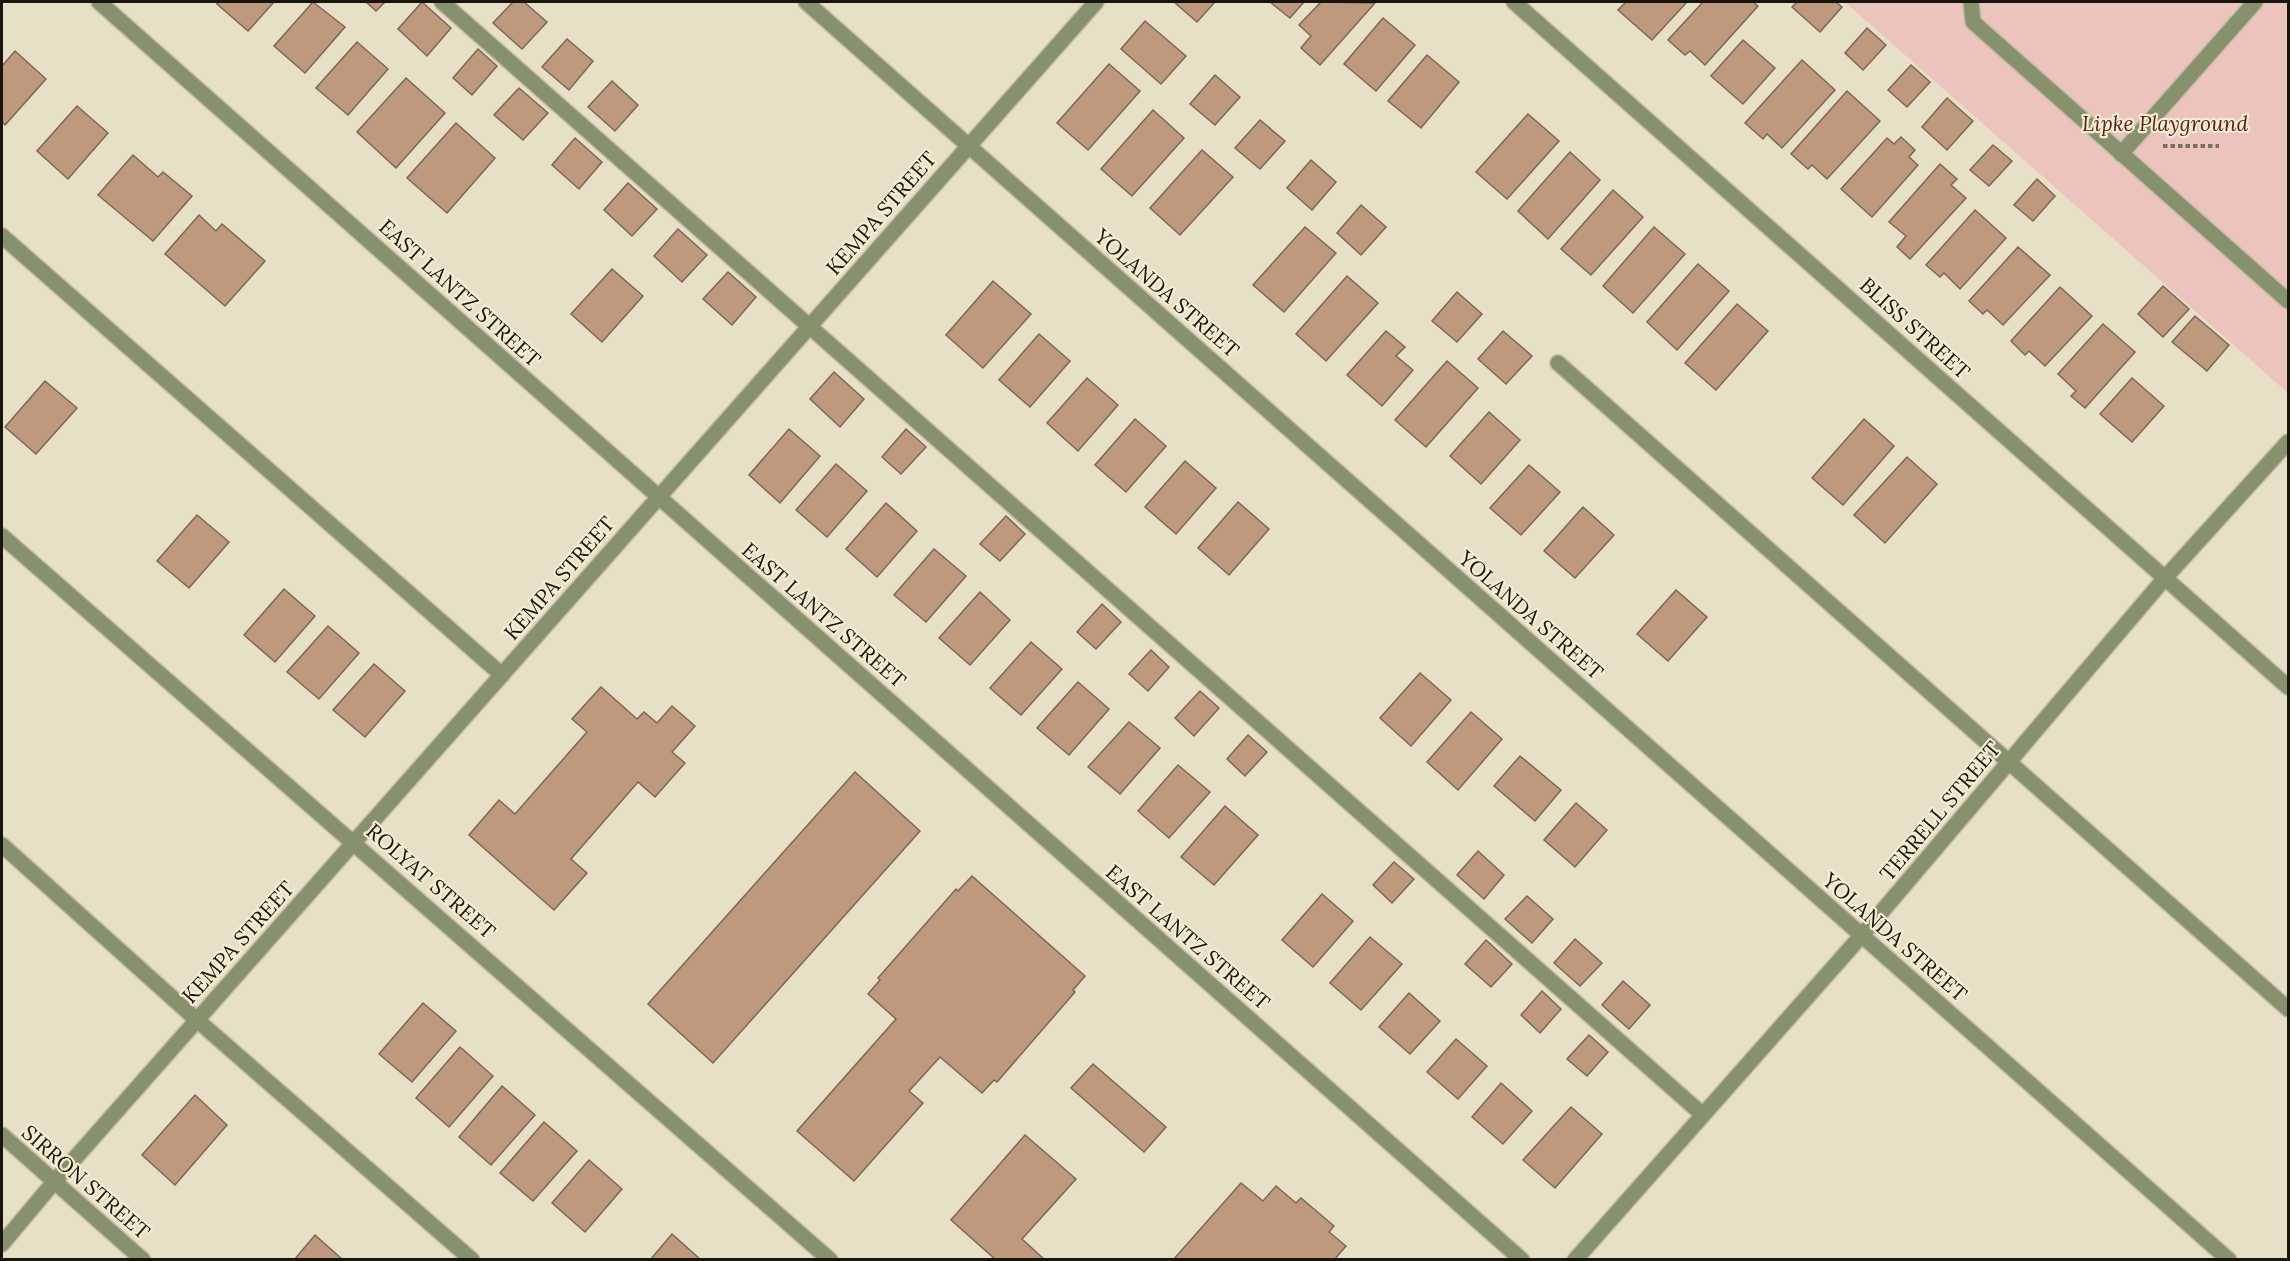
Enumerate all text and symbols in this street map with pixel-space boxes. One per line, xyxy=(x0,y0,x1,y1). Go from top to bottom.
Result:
park label: Lipke Playground xyxy=(2082,110,2248,137)
street label: KEMPA STREET xyxy=(820,145,942,281)
street label: EAST LANTZ STREET xyxy=(373,213,547,373)
street label: YOLANDA STREET xyxy=(1088,222,1245,363)
street label: BLISS STREET xyxy=(1854,271,1976,385)
street label: KEMPA STREET xyxy=(498,510,620,646)
street label: EAST LANTZ STREET xyxy=(736,536,912,694)
street label: YOLANDA STREET xyxy=(1452,544,1609,685)
street label: TERRELL STREET xyxy=(1874,736,2006,886)
street label: ROLYAT STREET xyxy=(361,818,501,944)
street label: EAST LANTZ STREET xyxy=(1100,858,1276,1016)
street label: YOLANDA STREET xyxy=(1816,866,1973,1007)
street label: KEMPA STREET xyxy=(176,875,300,1009)
street label: SIRRON STREET xyxy=(16,1119,156,1245)

